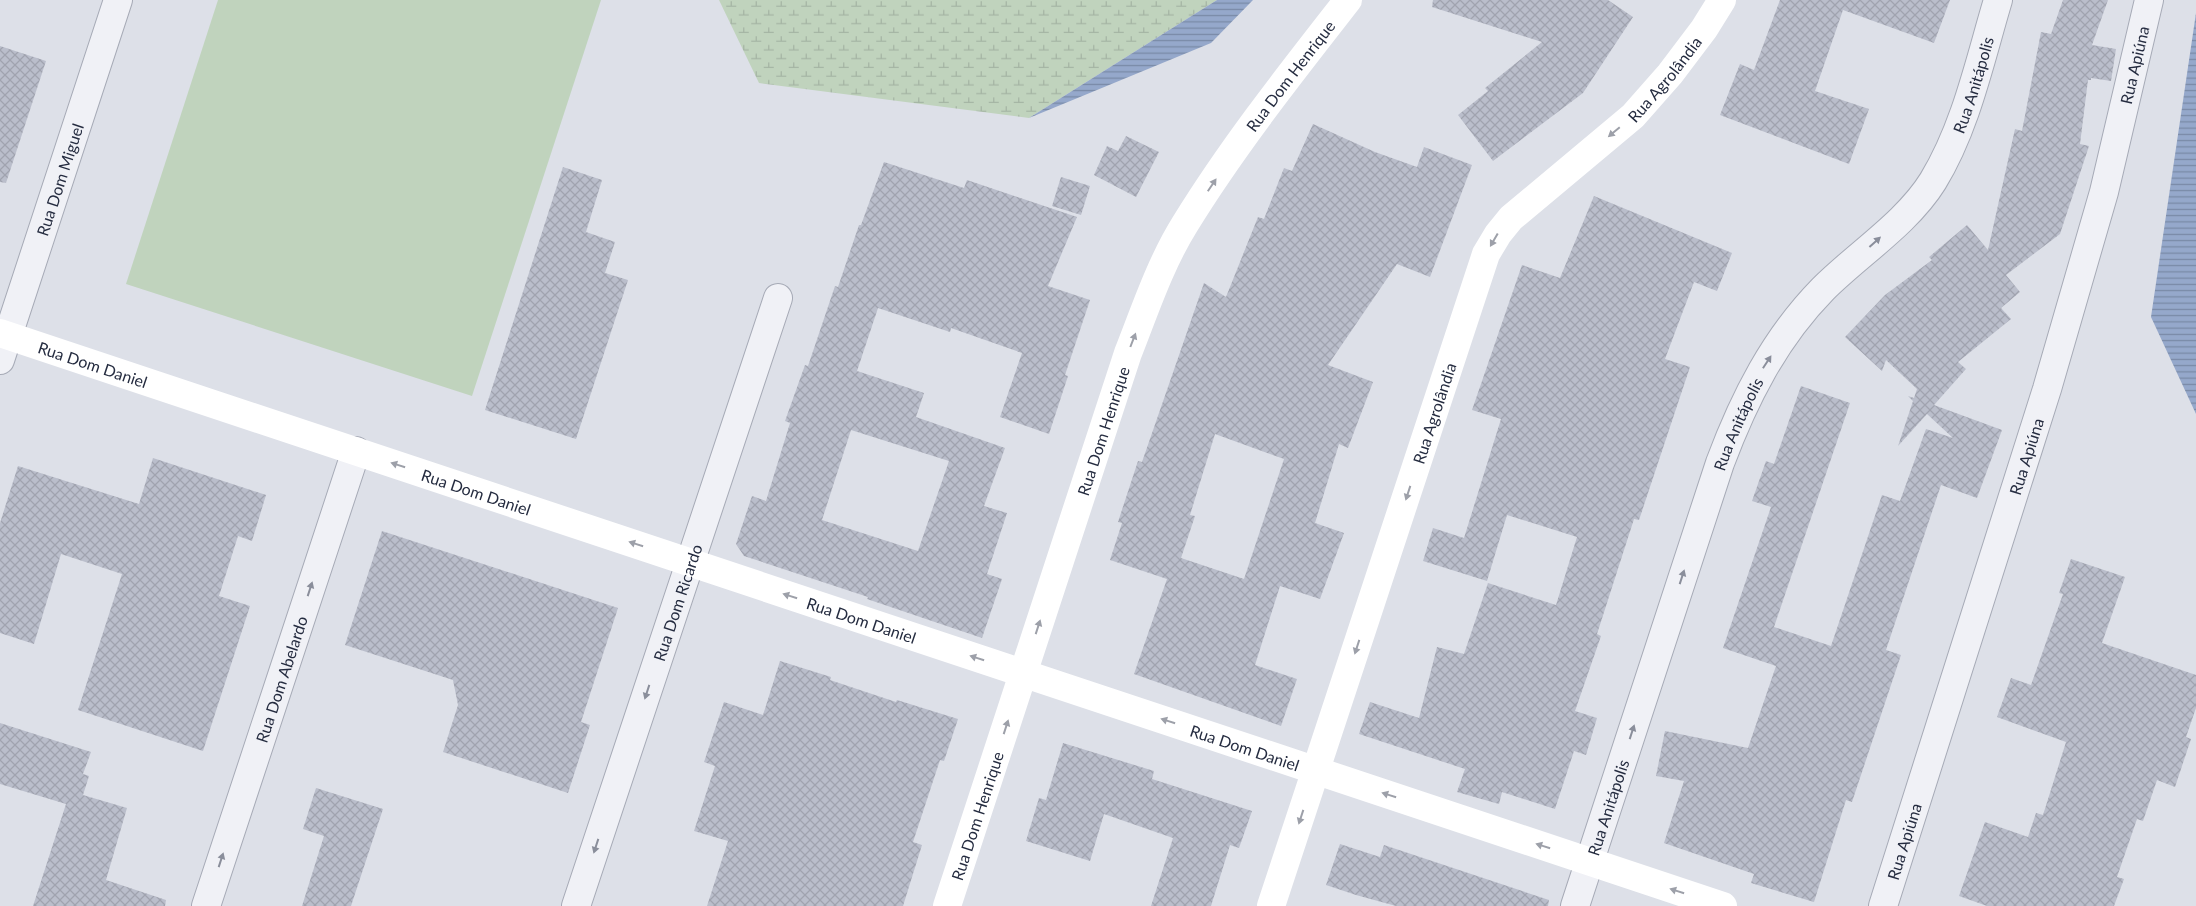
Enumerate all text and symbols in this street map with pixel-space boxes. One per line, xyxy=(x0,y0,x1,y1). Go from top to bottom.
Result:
street label: Rua Dom Henrique xyxy=(1242,16,1338,135)
street label: Rua Apiúna xyxy=(2115,24,2152,106)
street label: Rua Agrolândia xyxy=(1623,32,1705,125)
street label: Rua Anitápolis xyxy=(1948,34,1997,136)
street label: Rua Dom Miguel xyxy=(32,121,86,238)
one-way arrow xyxy=(1608,126,1621,137)
one-way arrow xyxy=(1207,178,1217,192)
one-way arrow xyxy=(1490,233,1498,248)
one-way arrow xyxy=(1869,236,1882,247)
one-way arrow xyxy=(1130,332,1137,347)
street label: Rua Dom Daniel xyxy=(36,337,150,391)
one-way arrow xyxy=(1762,355,1771,368)
street label: Rua Agrolândia xyxy=(1408,360,1459,466)
street label: Rua Dom Henrique xyxy=(1073,364,1132,498)
street label: Rua Anitápolis xyxy=(1709,374,1766,473)
street label: Rua Apiúna xyxy=(2005,415,2047,497)
one-way arrow xyxy=(391,461,406,469)
street label: Rua Dom Daniel xyxy=(419,464,533,518)
one-way arrow xyxy=(1403,486,1411,501)
one-way arrow xyxy=(628,540,643,548)
street label: Rua Dom Ricardo xyxy=(649,541,705,663)
one-way arrow xyxy=(1679,570,1686,585)
one-way arrow xyxy=(307,581,315,596)
one-way arrow xyxy=(782,591,797,599)
street label: Rua Dom Daniel xyxy=(804,593,919,647)
street label: Rua Dom Abelardo xyxy=(251,613,311,745)
one-way arrow xyxy=(1034,619,1042,634)
one-way arrow xyxy=(1352,640,1360,655)
one-way arrow xyxy=(970,654,985,661)
one-way arrow xyxy=(643,684,651,699)
one-way arrow xyxy=(1161,717,1176,725)
one-way arrow xyxy=(1002,719,1010,734)
street label: Rua Dom Daniel xyxy=(1188,720,1302,774)
one-way arrow xyxy=(1628,724,1636,739)
street label: Rua Dom Henrique xyxy=(947,749,1006,883)
street label: Rua Anitápolis xyxy=(1583,757,1632,858)
one-way arrow xyxy=(1381,791,1396,799)
street label: Rua Apiúna xyxy=(1882,800,1925,882)
one-way arrow xyxy=(1296,810,1304,825)
one-way arrow xyxy=(592,839,600,854)
one-way arrow xyxy=(1535,842,1550,850)
one-way arrow xyxy=(218,852,225,867)
one-way arrow xyxy=(1669,886,1684,894)

